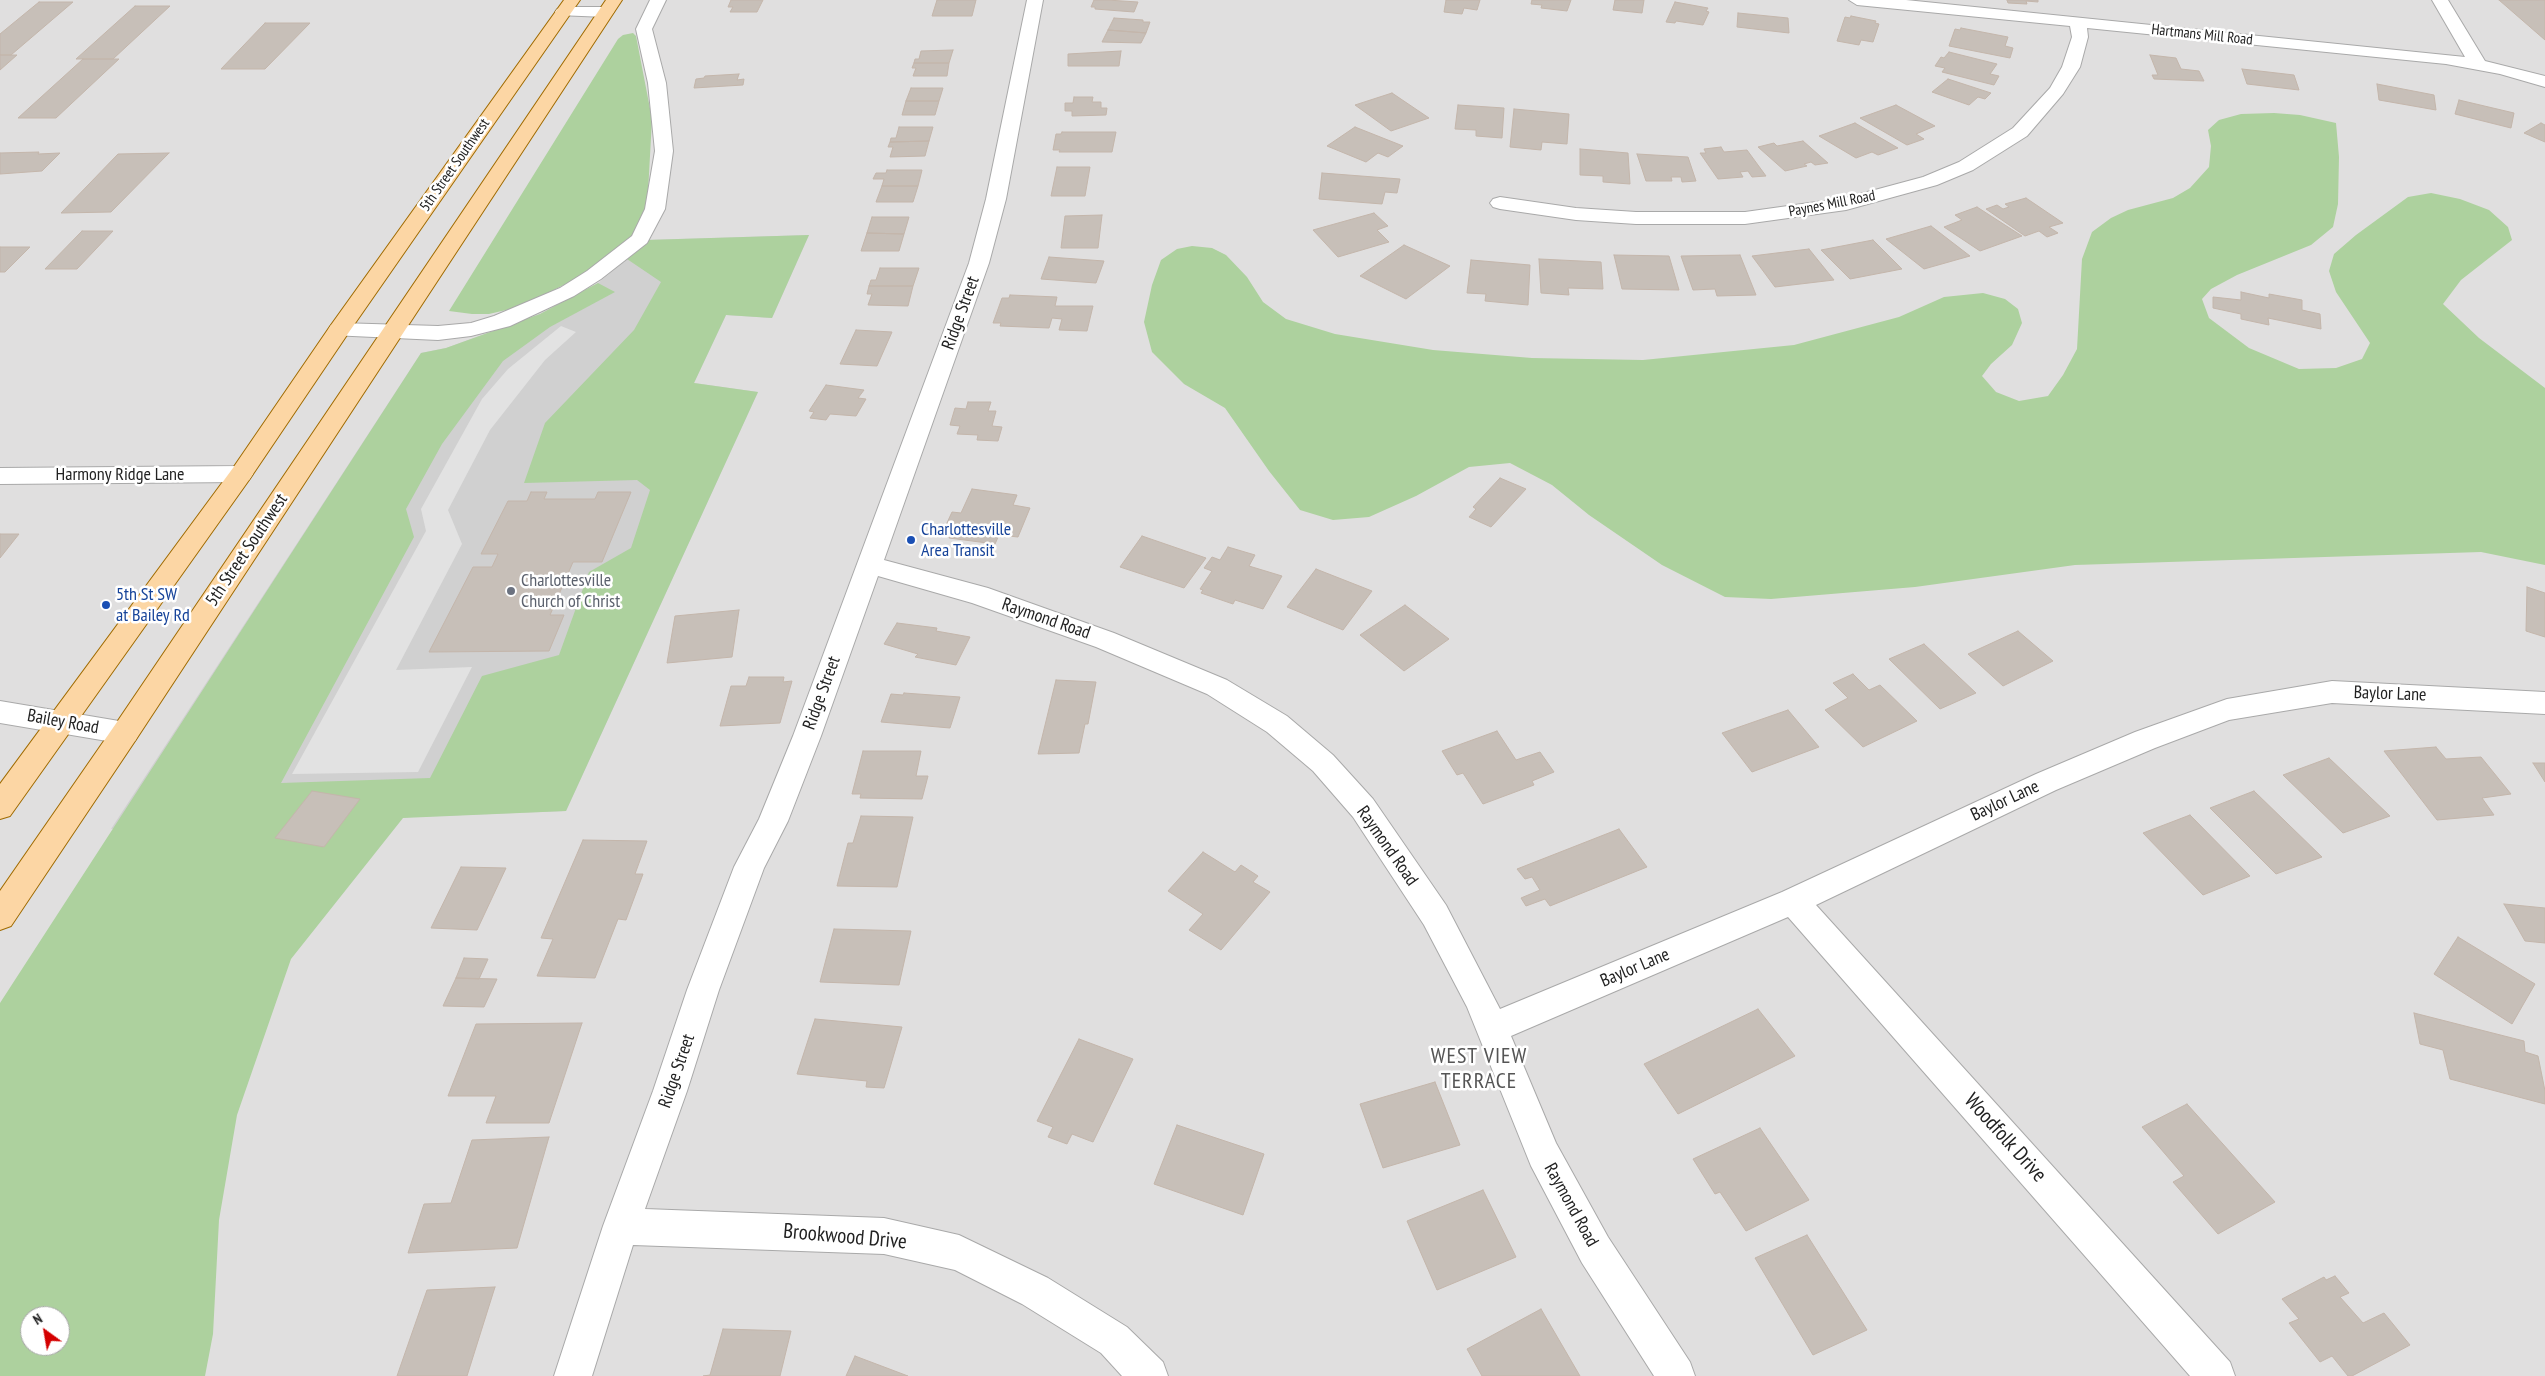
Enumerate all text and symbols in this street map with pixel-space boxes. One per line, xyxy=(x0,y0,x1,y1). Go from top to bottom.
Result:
street label: Hartmans Mill Road xyxy=(2150,21,2254,49)
street label: 5th Street Southwest xyxy=(416,115,494,215)
street label: Paynes Mill Road xyxy=(1787,187,1877,221)
street label: Ridge Street xyxy=(938,273,984,353)
street label: Harmony Ridge Lane xyxy=(56,464,184,486)
street label: 5th Street Southwest xyxy=(201,490,293,610)
place label: Charlottesville Area Transit xyxy=(921,519,1011,562)
marker: Charlottesville Area Transit xyxy=(905,534,917,546)
place label: Charlottesville Church of Christ xyxy=(521,570,620,612)
place label: 5th St SW at Bailey Rd xyxy=(116,584,190,626)
marker: Charlottesville Church of Christ xyxy=(505,585,517,597)
street label: Raymond Road xyxy=(999,594,1093,644)
marker: 5th St SW at Bailey Rd xyxy=(100,599,112,611)
street label: Ridge Street xyxy=(799,653,845,733)
street label: Baylor Lane xyxy=(2353,682,2427,706)
street label: Bailey Road xyxy=(26,705,100,739)
street label: Baylor Lane xyxy=(1967,776,2043,826)
street label: Raymond Road xyxy=(1352,802,1422,890)
street label: Baylor Lane xyxy=(1597,944,1673,992)
street label: Ridge Street xyxy=(654,1031,700,1111)
district label: WEST VIEW TERRACE xyxy=(1430,1044,1528,1096)
street label: Woodfolk Drive xyxy=(1959,1088,2051,1188)
street label: Raymond Road xyxy=(1539,1159,1603,1251)
street label: Brookwood Drive xyxy=(782,1219,908,1255)
north arrow xyxy=(20,1306,70,1356)
text: N xyxy=(30,1309,46,1329)

